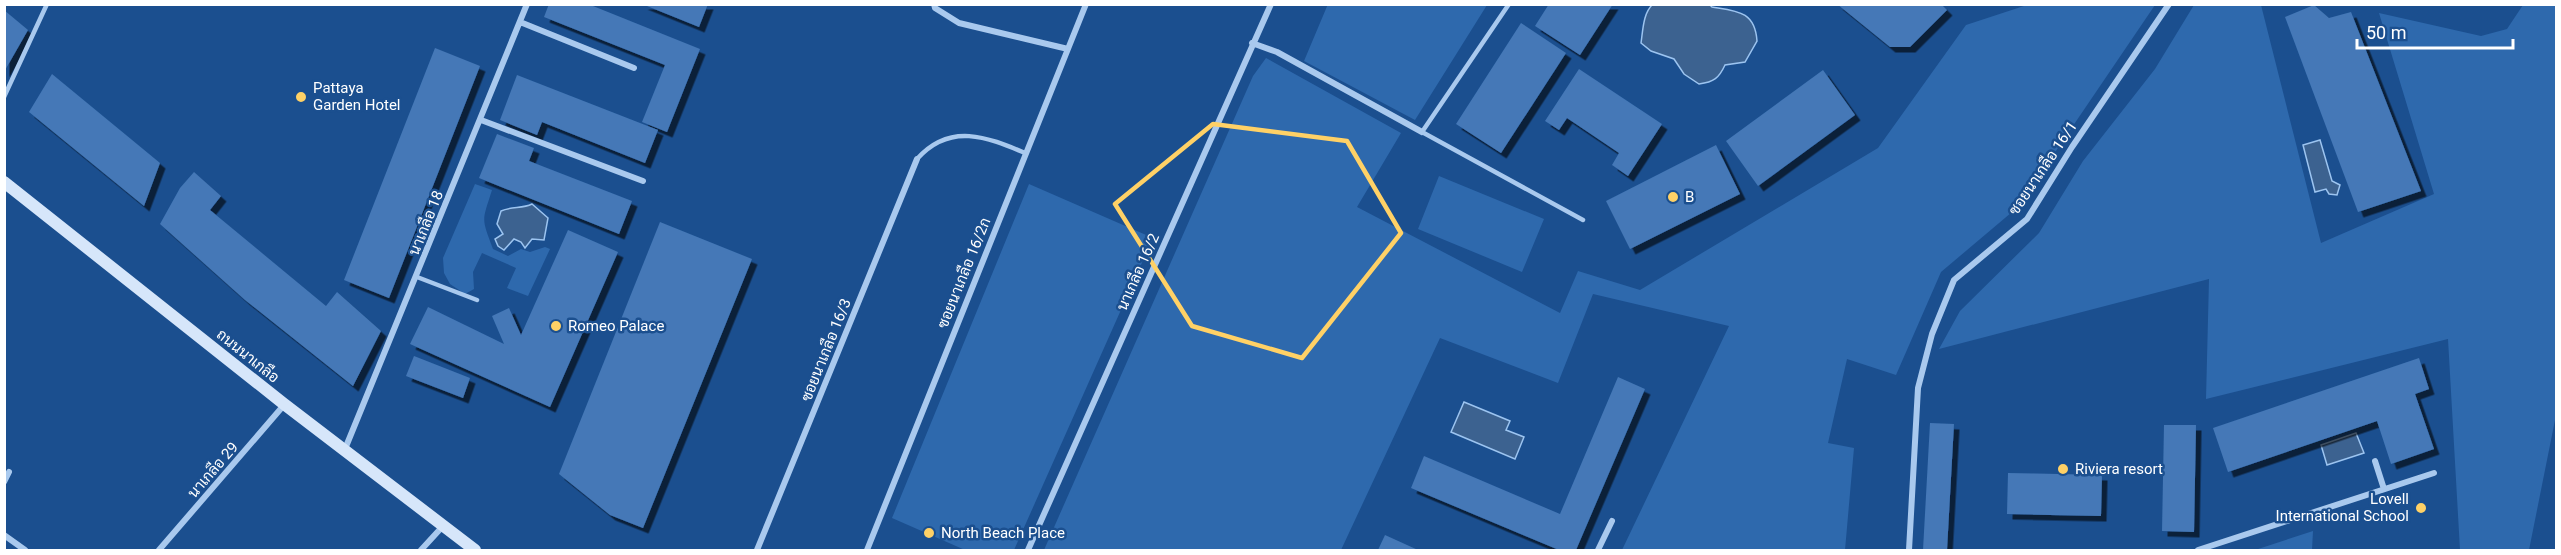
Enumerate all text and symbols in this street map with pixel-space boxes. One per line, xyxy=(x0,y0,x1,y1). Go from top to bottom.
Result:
scale bar xyxy=(2357,12,2513,50)
text: 50 m xyxy=(2366,22,2406,43)
place label: Pattaya Garden Hotel xyxy=(313,79,401,114)
marker: Pattaya Garden Hotel xyxy=(294,90,308,104)
street label: ซอยนาเกลือ 16/1 xyxy=(2004,117,2081,218)
street label: นาเกลือ 18 xyxy=(404,188,447,258)
place label: B xyxy=(1685,188,1694,206)
marker: B xyxy=(1666,190,1680,204)
street label: ซอยนาเกลือ 16/2ก xyxy=(933,215,994,331)
street label: นาเกลือ 16/2 xyxy=(1112,230,1163,313)
street label: ซอยนาเกลือ 16/3 xyxy=(796,296,855,404)
place label: Romeo Palace xyxy=(568,317,664,335)
marker: Romeo Palace xyxy=(549,319,563,333)
street label: ถนนนาเกลือ xyxy=(213,324,284,387)
street label: นาเกลือ 29 xyxy=(183,438,242,502)
place label: Riviera resort xyxy=(2075,460,2163,478)
marker: Riviera resort xyxy=(2056,462,2070,476)
place label: Lovell International School xyxy=(2276,490,2409,525)
marker: Lovell International School xyxy=(2414,501,2428,515)
place label: North Beach Place xyxy=(941,524,1065,542)
marker: North Beach Place xyxy=(922,526,936,540)

